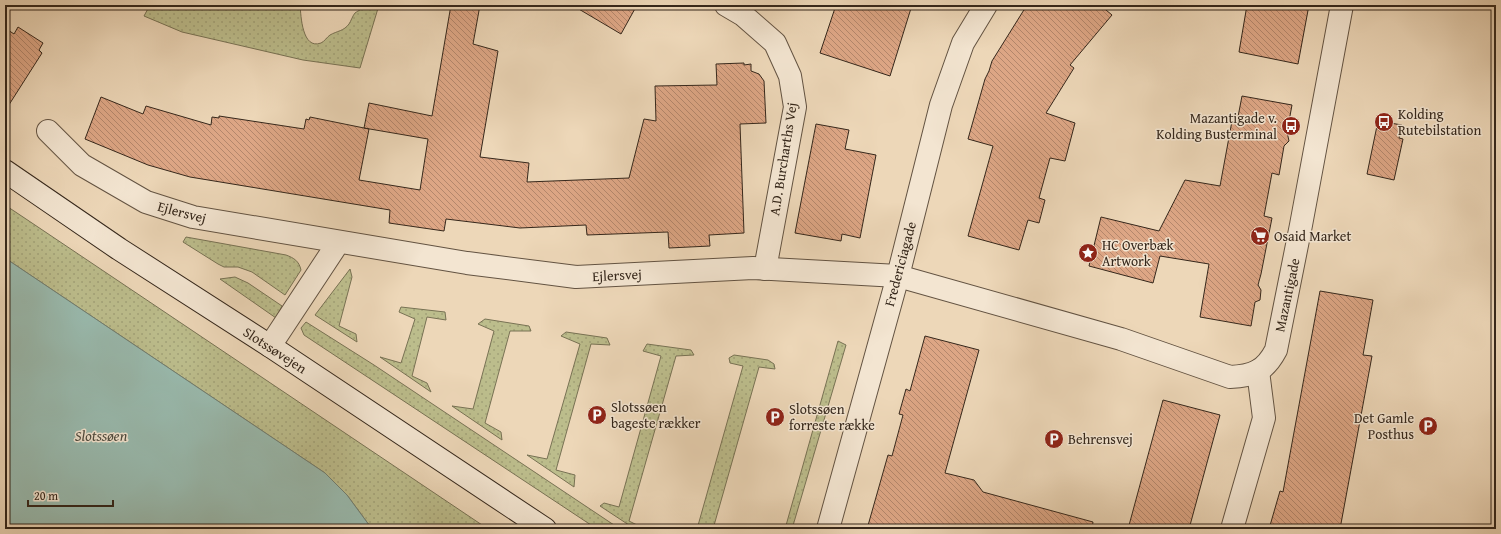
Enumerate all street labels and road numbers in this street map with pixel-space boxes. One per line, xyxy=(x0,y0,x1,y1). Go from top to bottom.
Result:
street label: A.D. Burcharths Vej xyxy=(764,101,802,217)
street label: Ejlersvej xyxy=(155,196,209,228)
street label: Fredericiagade xyxy=(879,219,921,309)
street label: Mazantigade xyxy=(1269,256,1305,334)
street label: Ejlersvej xyxy=(592,264,642,286)
street label: Slotssøvejen xyxy=(239,322,311,378)

